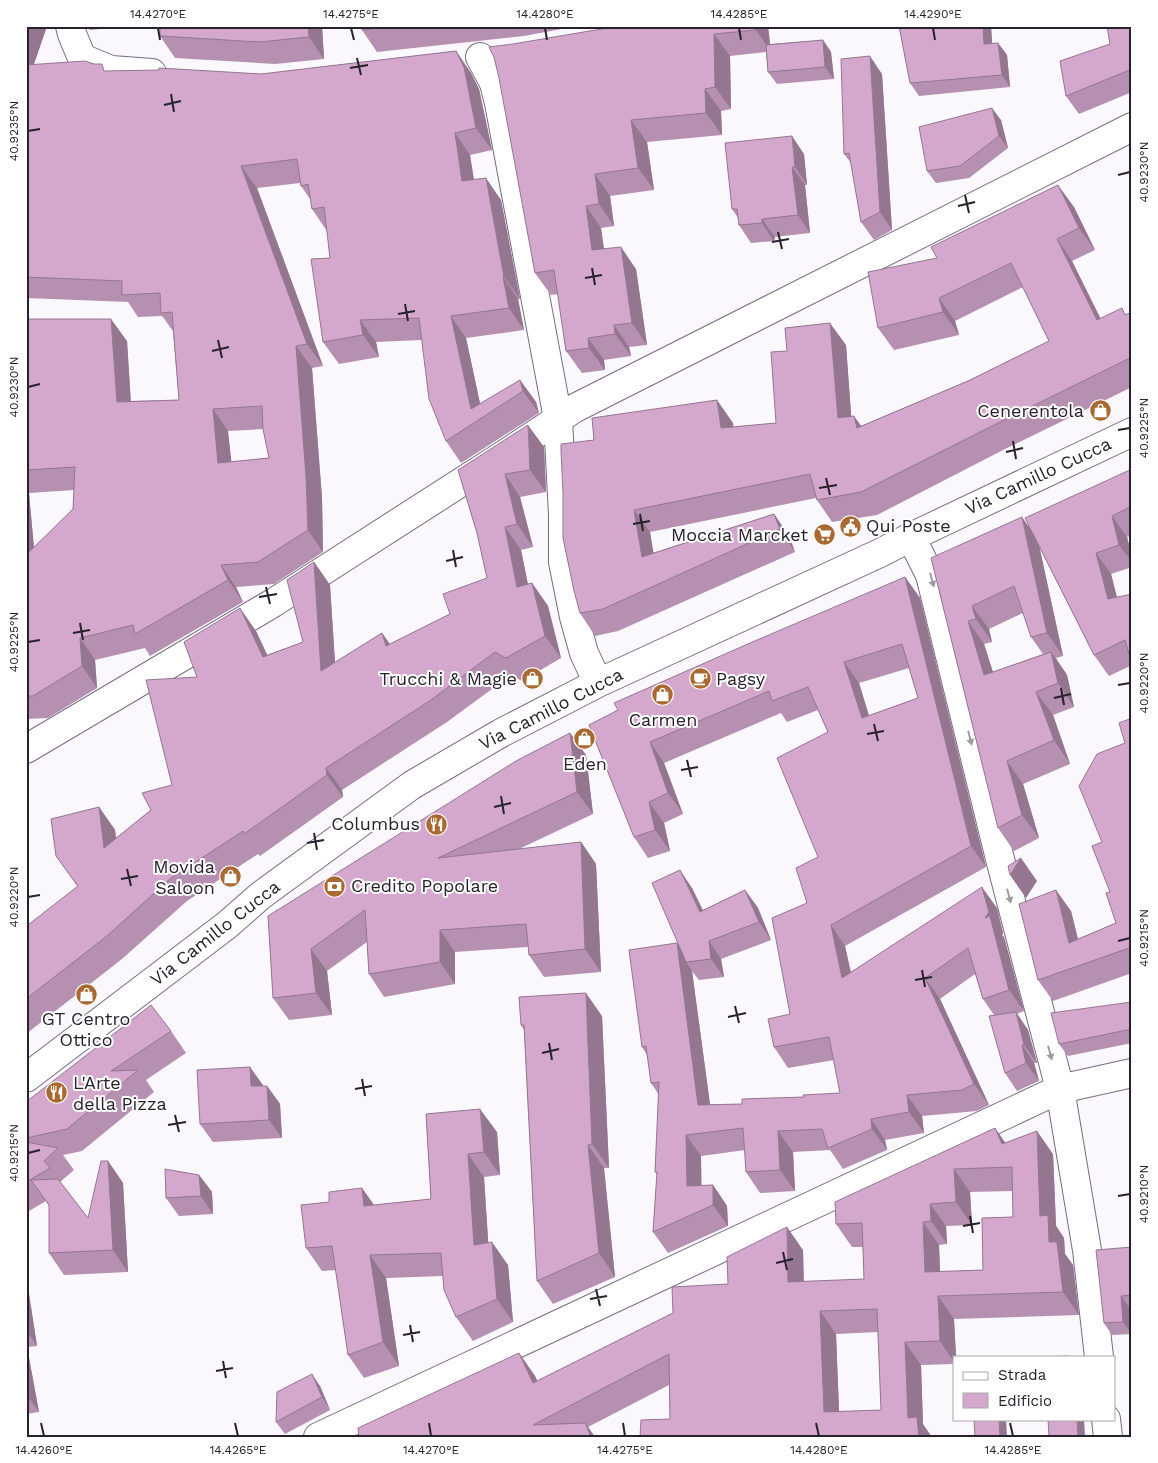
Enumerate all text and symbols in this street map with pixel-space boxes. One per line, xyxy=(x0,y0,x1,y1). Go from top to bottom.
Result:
text: 14.4270°E xyxy=(130,7,186,21)
text: 14.4275°E xyxy=(323,7,379,21)
text: 14.4280°E xyxy=(516,7,574,21)
text: 14.4285°E xyxy=(711,7,768,21)
text: 14.4290°E xyxy=(904,7,962,21)
text: 40.9235°N xyxy=(7,101,21,161)
text: 40.9230°N xyxy=(1137,142,1151,202)
text: 40.9230°N xyxy=(7,357,21,417)
text: 40.9225°N xyxy=(1137,398,1151,458)
shop icon: Cenerentola xyxy=(1088,399,1112,423)
place label: Cenerentola xyxy=(977,400,1084,421)
street label: Via Camillo Cucca xyxy=(961,433,1114,519)
public building icon: Qui Poste xyxy=(838,514,862,538)
place label: Qui Poste xyxy=(866,515,951,536)
supermarket icon: Moccia Marcket xyxy=(812,523,836,547)
place label: Moccia Marcket xyxy=(671,524,808,545)
one-way arrow xyxy=(928,573,936,588)
text: 40.9225°N xyxy=(7,612,21,672)
text: 40.9220°N xyxy=(1137,653,1151,713)
street label: Via Camillo Cucca xyxy=(475,663,626,754)
shop icon: Trucchi & Magie xyxy=(521,667,545,691)
cafe icon: Pagsy xyxy=(688,667,712,691)
place label: Trucchi & Magie xyxy=(379,668,517,689)
place label: Pagsy xyxy=(716,668,766,689)
shop icon: Carmen xyxy=(651,683,675,707)
place label: Carmen xyxy=(629,709,697,730)
shop icon: Eden xyxy=(573,727,597,751)
one-way arrow xyxy=(966,731,974,746)
place label: Eden xyxy=(563,753,607,774)
restaurant icon: Columbus xyxy=(424,812,448,836)
place label: Columbus xyxy=(331,813,420,834)
place label: Movida Saloon xyxy=(153,856,215,898)
shop icon: Movida Saloon xyxy=(219,865,243,889)
text: 40.9220°N xyxy=(7,867,21,927)
bank icon: Credito Popolare xyxy=(323,874,347,898)
place label: Credito Popolare xyxy=(351,875,498,896)
street label: Via Camillo Cucca xyxy=(146,876,284,990)
one-way arrow xyxy=(1006,889,1014,904)
text: 40.9215°N xyxy=(1137,909,1151,967)
shop icon: GT Centro Ottico xyxy=(74,982,98,1006)
place label: GT Centro Ottico xyxy=(42,1008,130,1050)
one-way arrow xyxy=(1047,1046,1055,1061)
place label: L'Arte della Pizza xyxy=(73,1072,167,1114)
restaurant icon: L'Arte della Pizza xyxy=(45,1081,69,1105)
text: 40.9215°N xyxy=(7,1124,21,1182)
text: 40.9210°N xyxy=(1137,1165,1151,1223)
legend xyxy=(953,1356,1116,1420)
text: Strada xyxy=(998,1366,1047,1384)
text: Edificio xyxy=(998,1392,1052,1410)
text: 14.4260°E xyxy=(15,1443,73,1457)
text: 14.4265°E xyxy=(210,1443,267,1457)
text: 14.4270°E xyxy=(403,1443,459,1457)
text: 14.4275°E xyxy=(597,1443,653,1457)
text: 14.4280°E xyxy=(790,1443,848,1457)
text: 14.4285°E xyxy=(985,1443,1042,1457)

